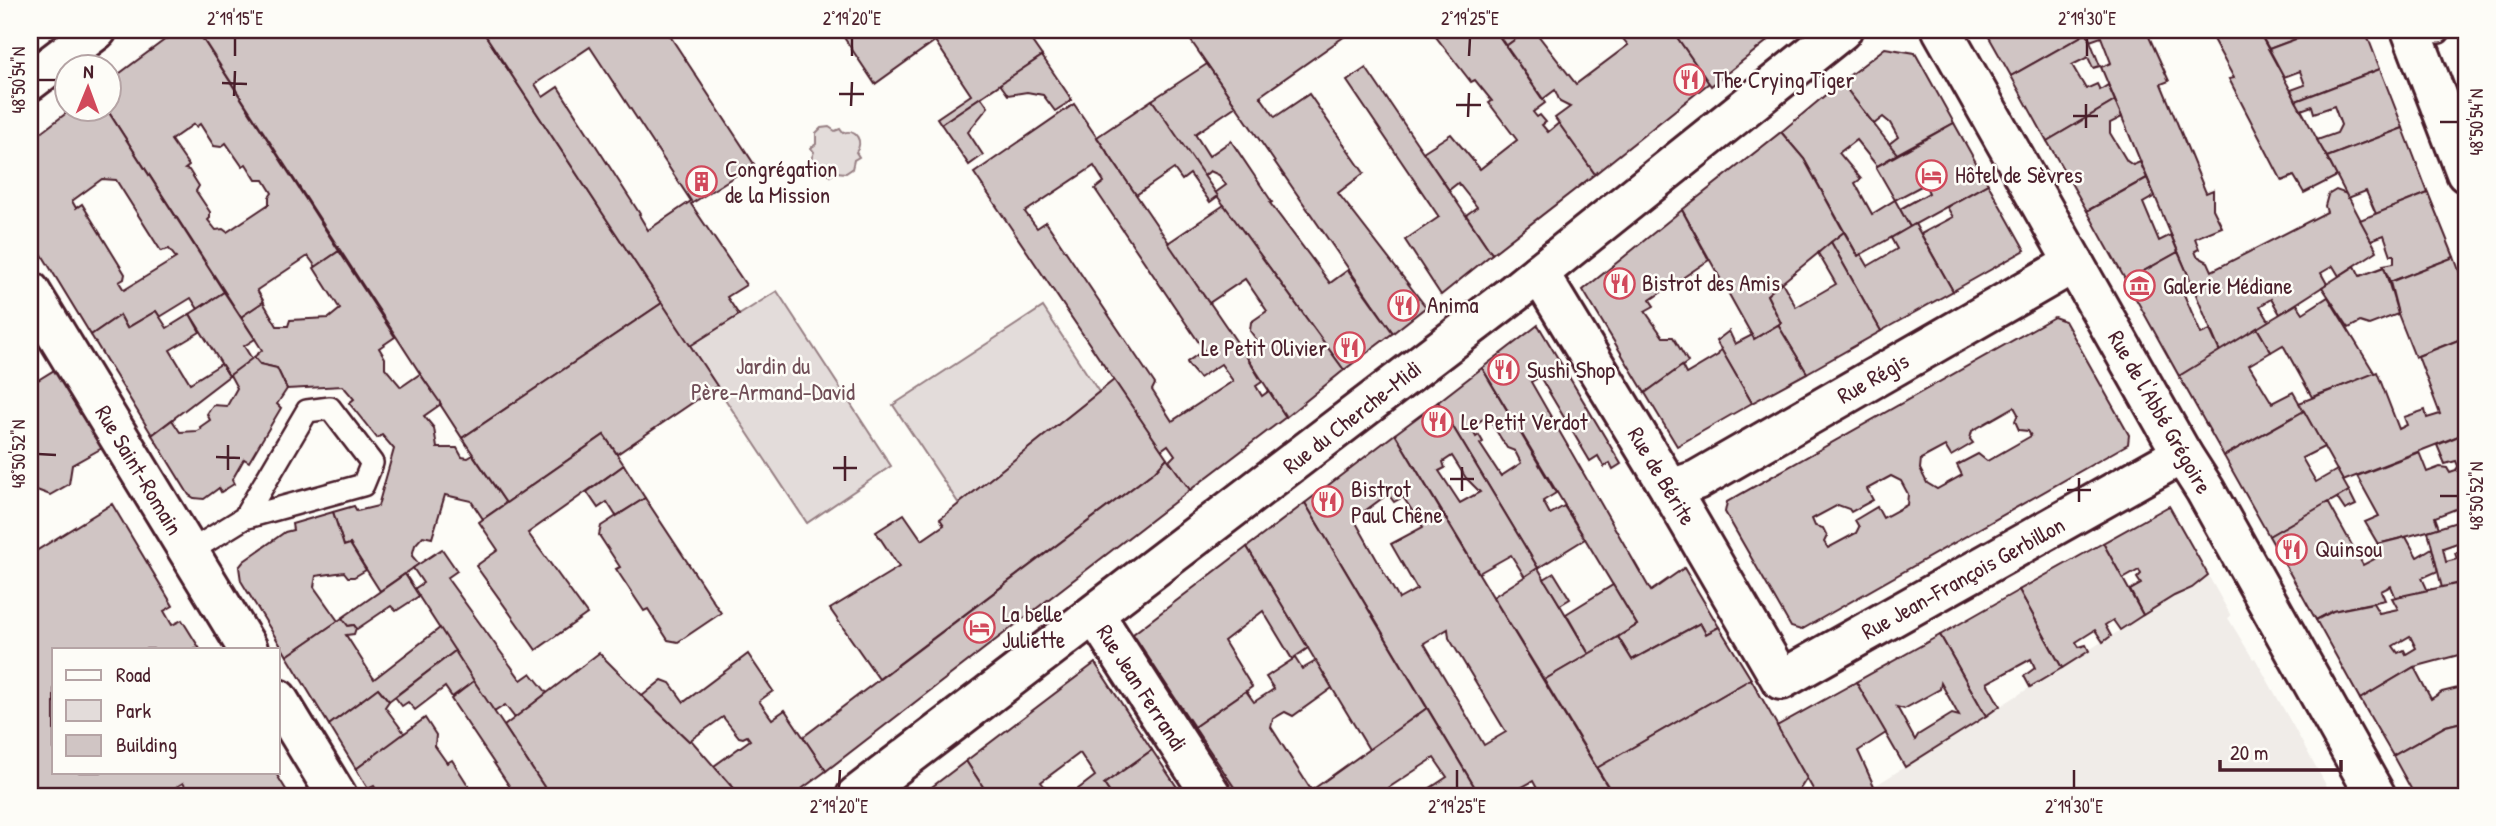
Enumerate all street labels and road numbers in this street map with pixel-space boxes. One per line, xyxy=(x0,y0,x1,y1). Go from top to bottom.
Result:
street label: Rue de l'Abbé Grégoire xyxy=(2101,324,2220,499)
street label: Rue Régis xyxy=(1831,345,1914,410)
street label: Rue du Cherche-Midi xyxy=(1276,353,1427,480)
street label: Rue Saint-Romain xyxy=(88,399,190,540)
street label: Rue de Bérite xyxy=(1621,421,1704,531)
street label: Rue Jean-François Gerbillon xyxy=(1855,509,2070,646)
street label: Rue Jean Ferrandi xyxy=(1090,618,1195,757)

